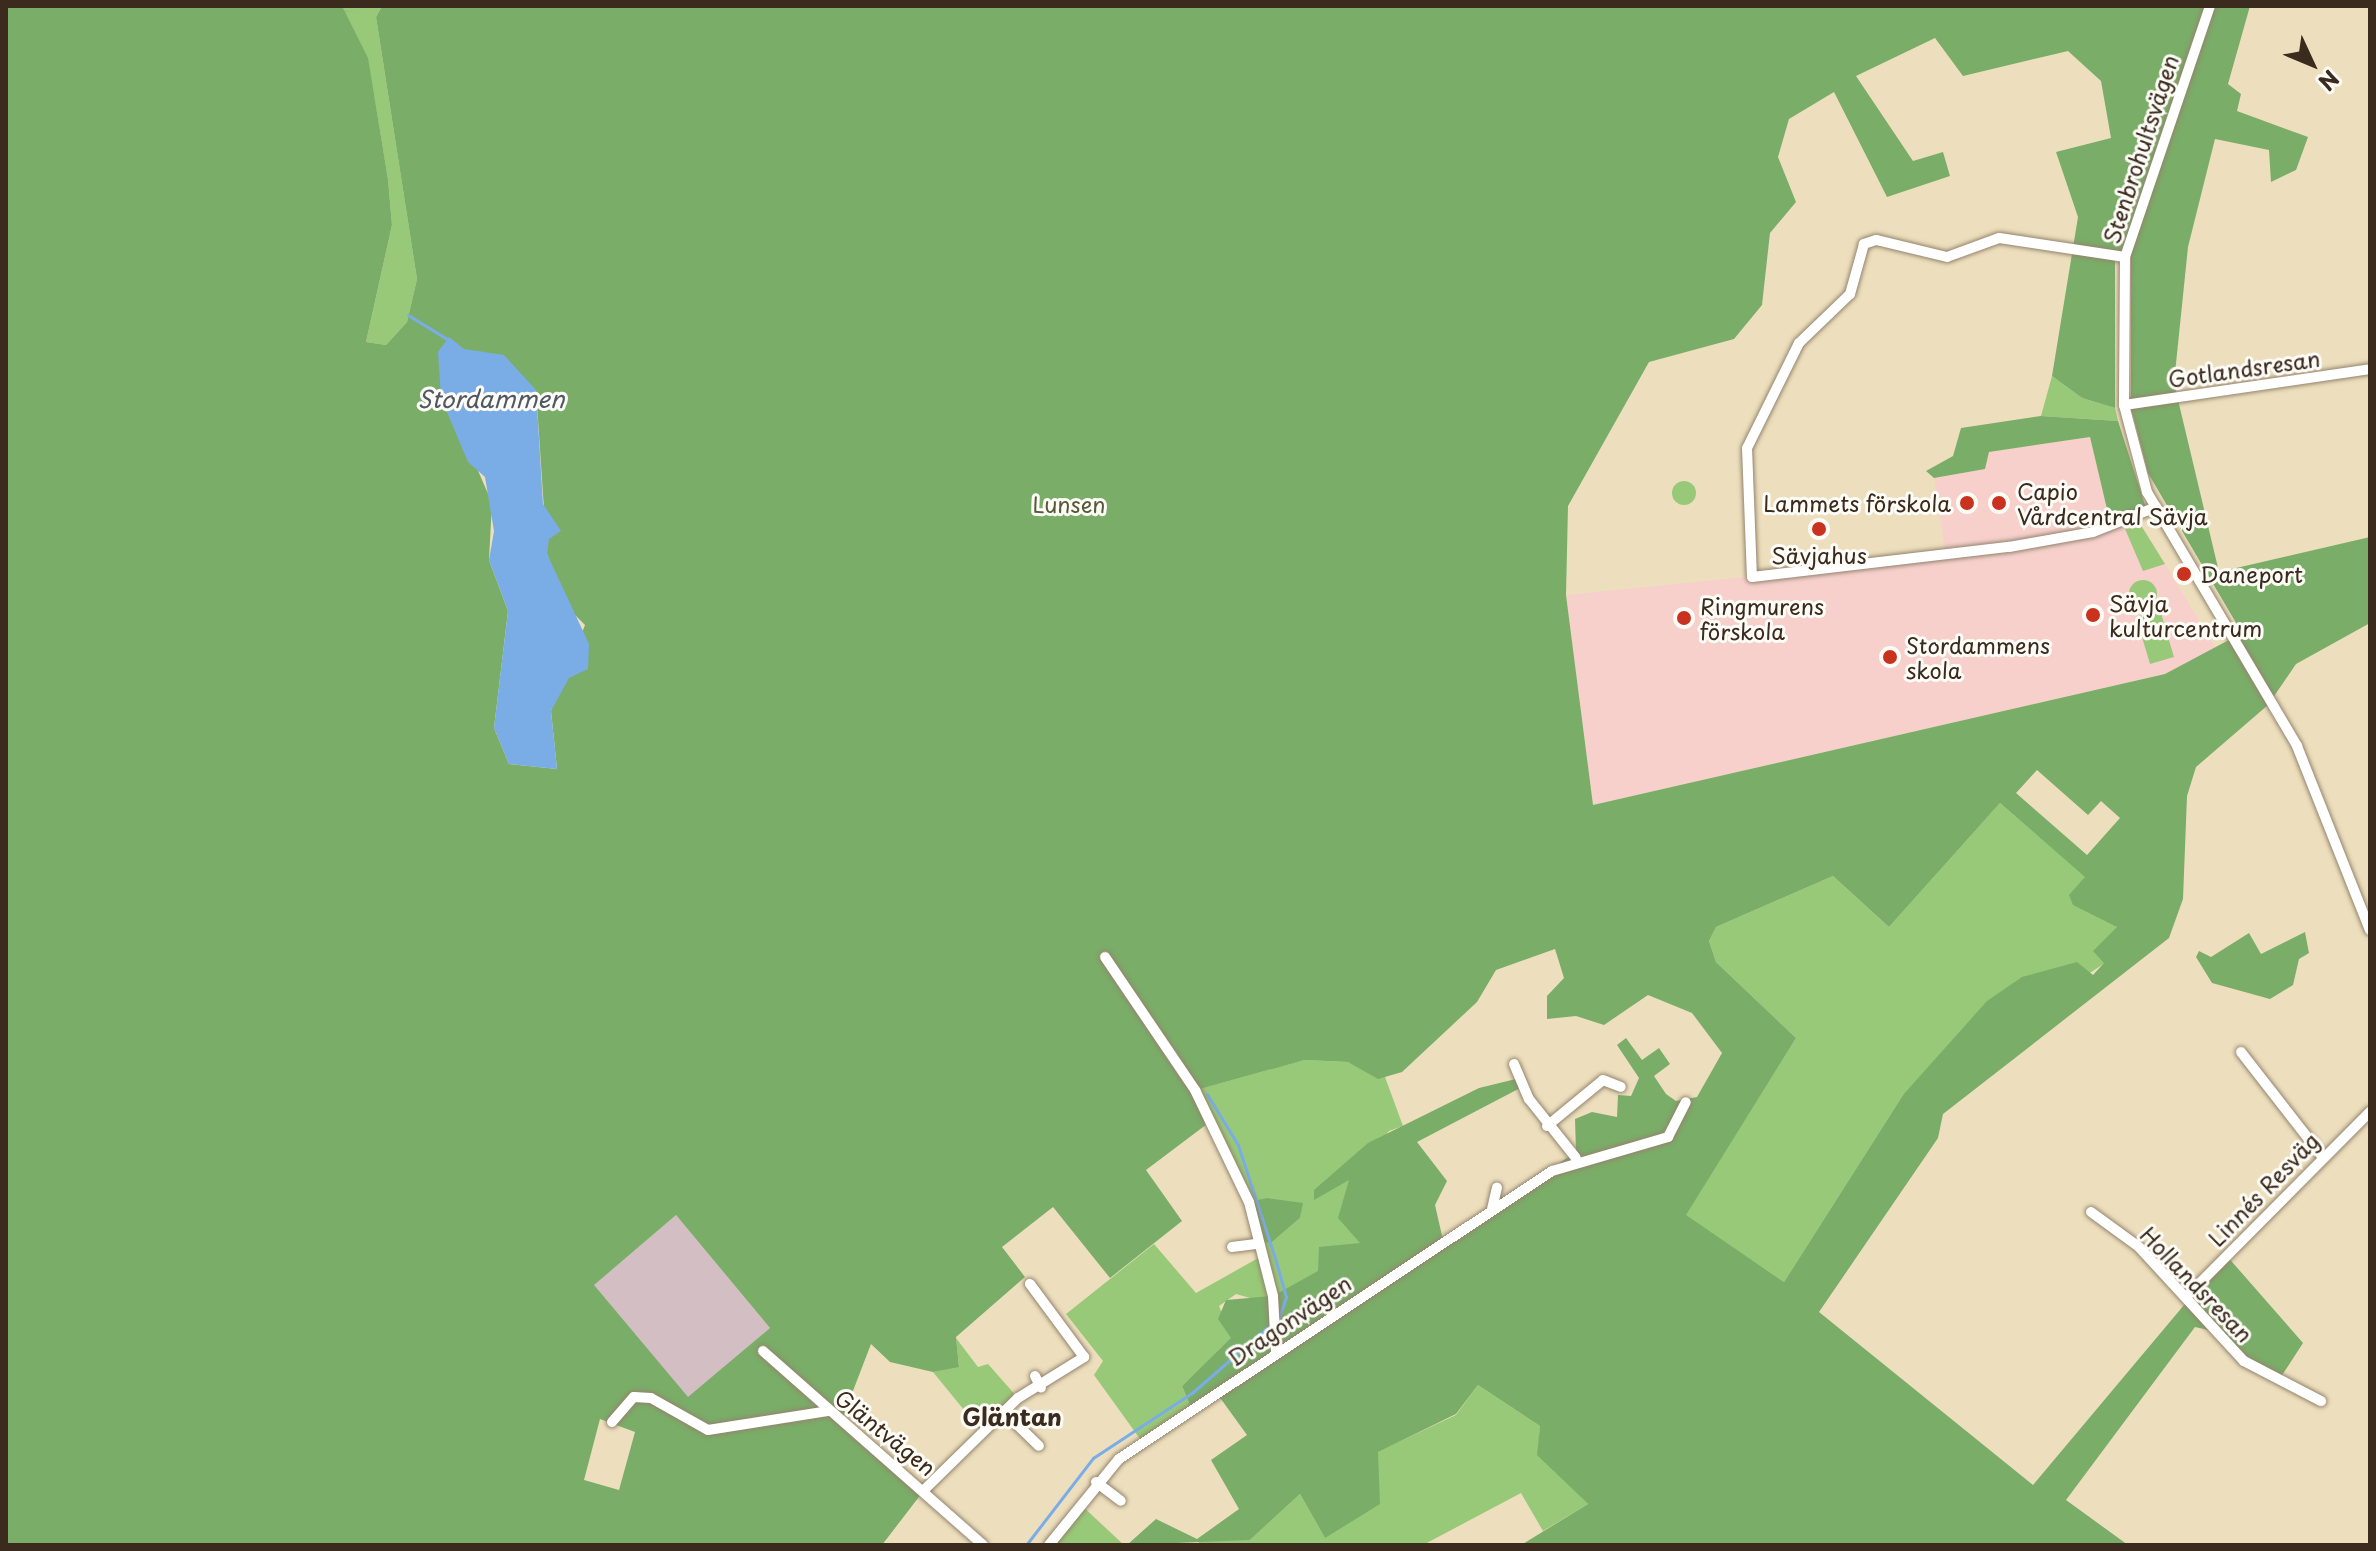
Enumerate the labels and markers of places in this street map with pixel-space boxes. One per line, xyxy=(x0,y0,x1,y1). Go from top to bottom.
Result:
place label: Capio Vårdcentral Sävja xyxy=(2017,477,2208,528)
place label: Lammets förskola xyxy=(1763,490,1951,516)
marker: Capio Vårdcentral Sävja xyxy=(1988,492,2010,514)
marker: Lammets förskola xyxy=(1958,494,1976,512)
marker: Sävjahus xyxy=(1810,520,1828,538)
place label: Sävjahus xyxy=(1771,542,1867,568)
place label: Daneport xyxy=(2200,561,2303,587)
marker: Daneport xyxy=(2175,565,2193,583)
place label: Sävja kulturcentrum xyxy=(2109,589,2262,640)
place label: Ringmurens förskola xyxy=(1700,592,1824,644)
marker: Sävja kulturcentrum xyxy=(2084,606,2102,624)
marker: Ringmurens förskola xyxy=(1675,609,1693,627)
place label: Stordammens skola xyxy=(1906,631,2050,682)
marker: Stordammens skola xyxy=(1881,648,1899,666)

